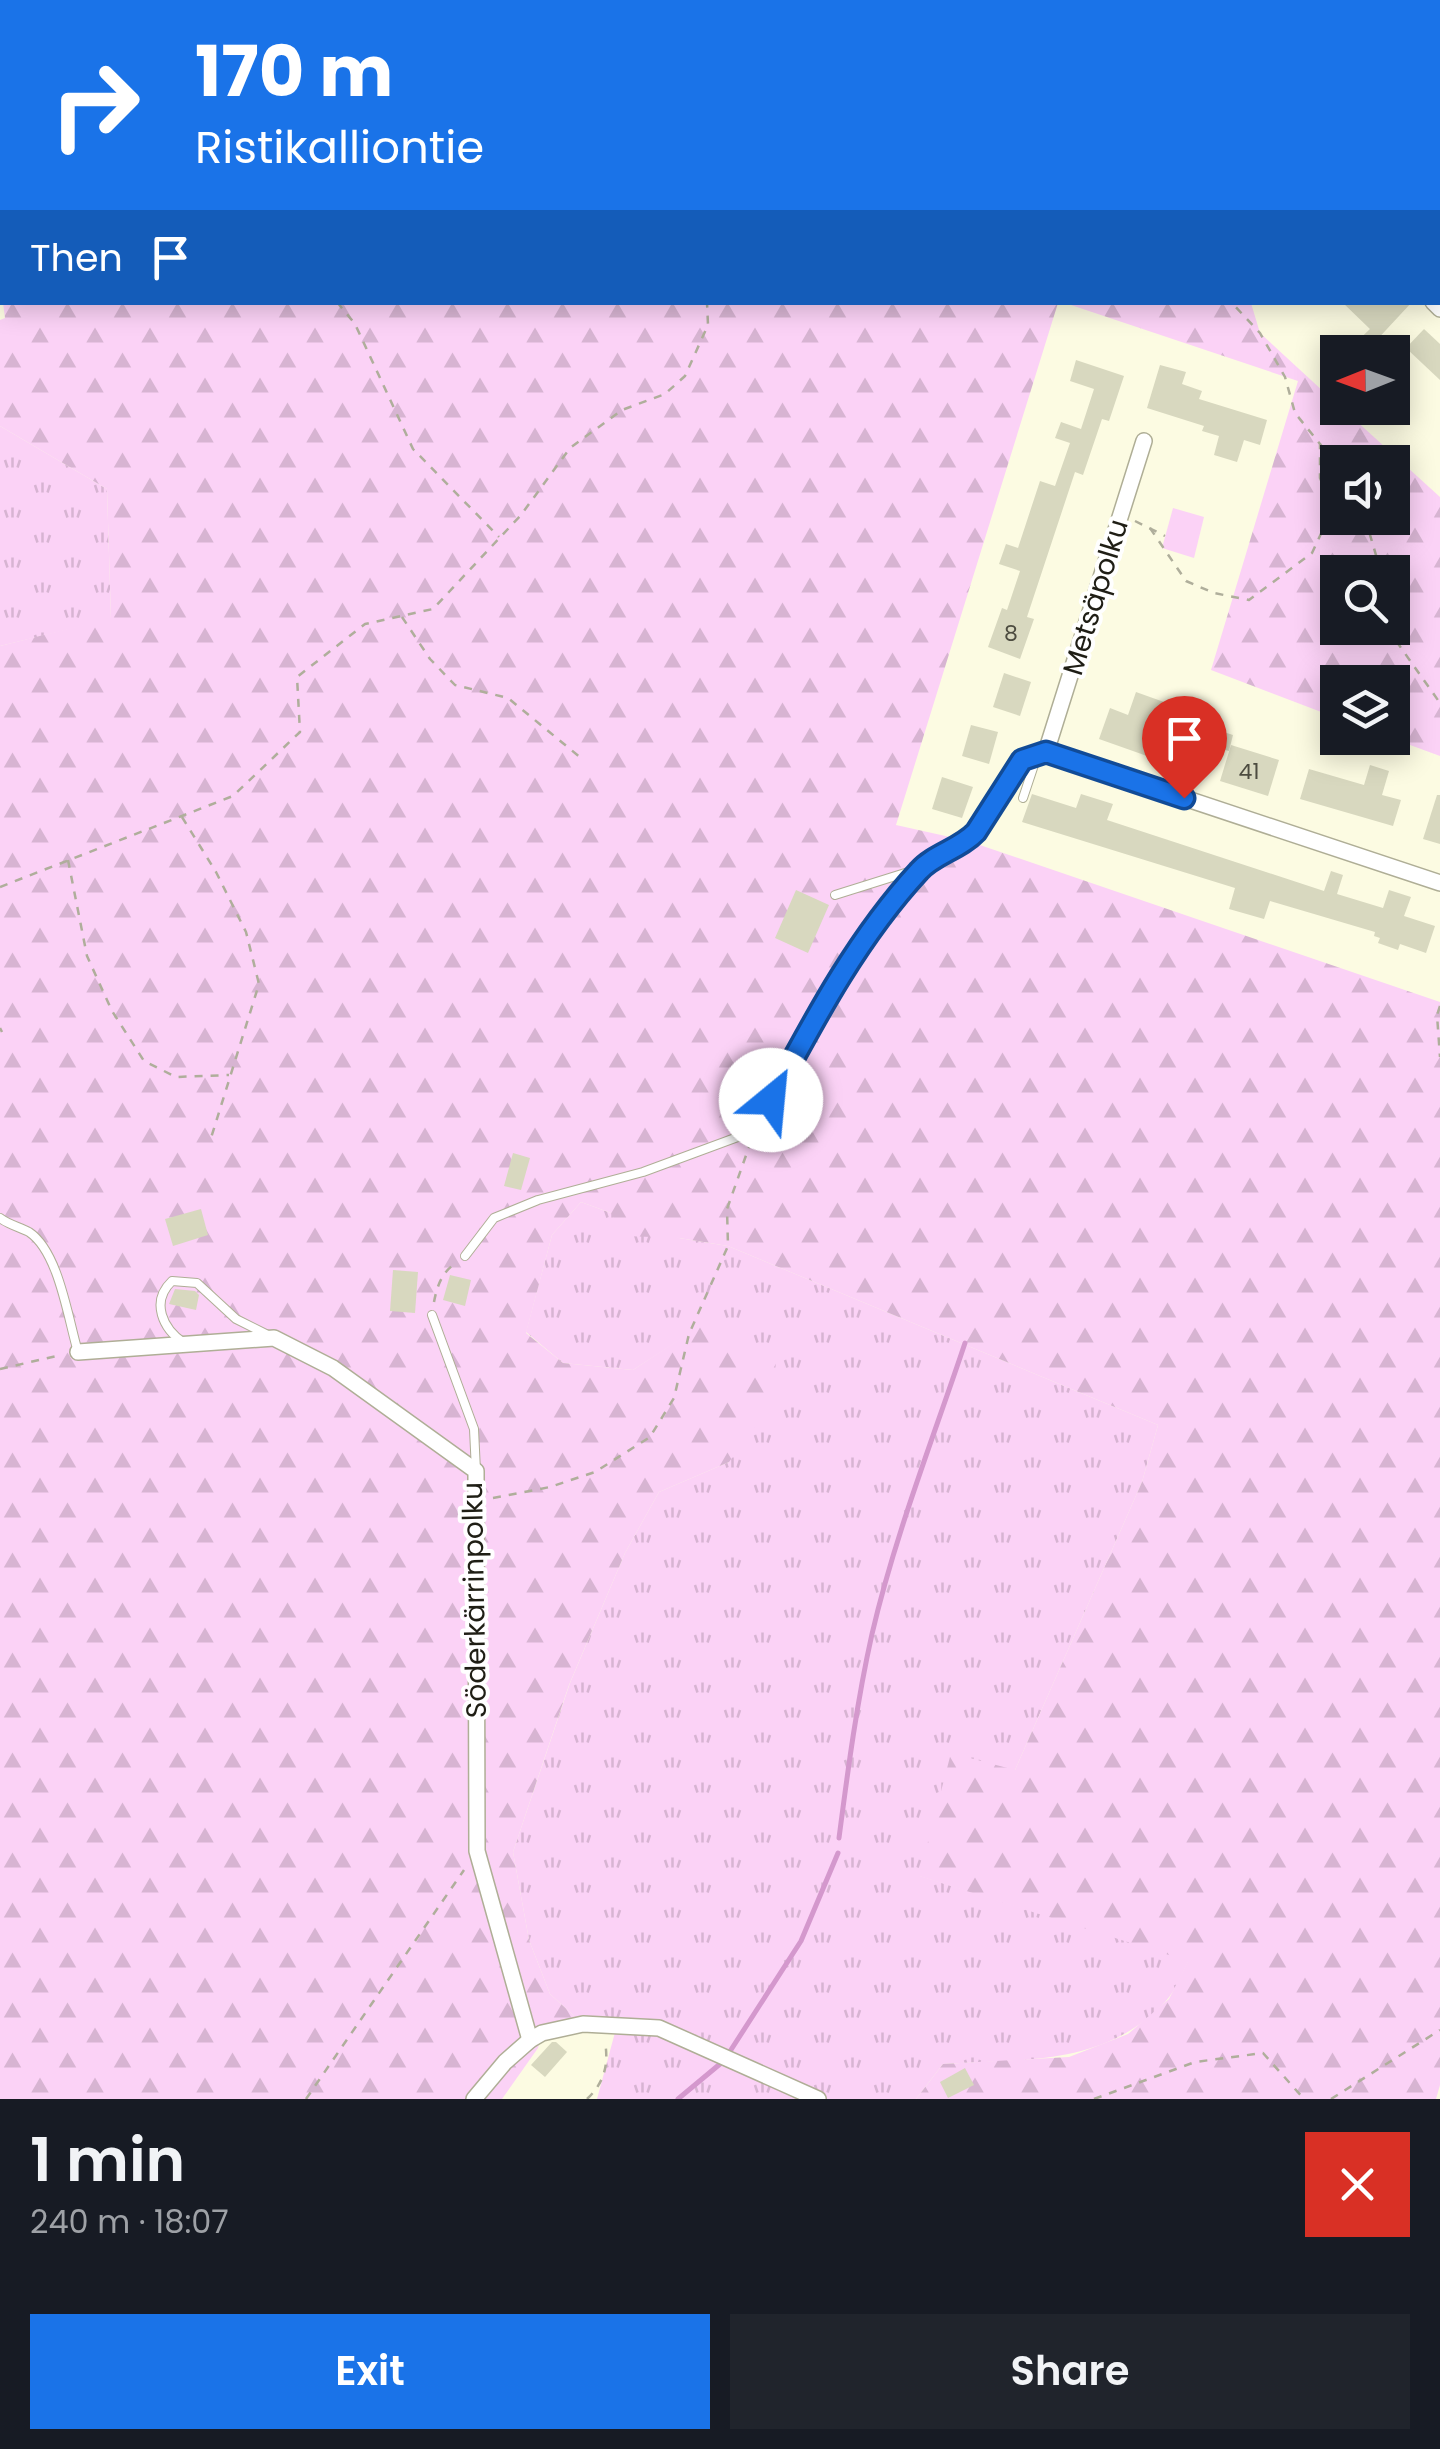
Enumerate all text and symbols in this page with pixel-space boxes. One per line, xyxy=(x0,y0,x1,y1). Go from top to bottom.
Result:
text: 170 m xyxy=(195,22,393,121)
icon: right xyxy=(30,40,160,170)
text: Ristikalliontie xyxy=(195,116,484,179)
icon: arrive xyxy=(143,230,198,285)
text: Then xyxy=(30,231,123,284)
north arrow xyxy=(1320,335,1410,425)
map controls xyxy=(1320,335,1410,755)
button: sound xyxy=(1320,445,1410,535)
street label: Metsäpolku xyxy=(1053,514,1138,680)
button: search xyxy=(1320,555,1410,645)
house number: 8 xyxy=(1004,618,1018,649)
button: layers xyxy=(1320,665,1410,755)
pin xyxy=(1142,696,1227,799)
icon: arrive xyxy=(1157,711,1212,766)
house number: 41 xyxy=(1239,756,1259,787)
position arrow xyxy=(719,1048,823,1152)
street label: Söderkärrinpolku xyxy=(453,1482,496,1718)
text: 1 min xyxy=(30,2118,185,2202)
button: close xyxy=(1305,2132,1410,2237)
text: 240 m · 18:07 xyxy=(30,2199,229,2244)
button: Exit xyxy=(30,2314,710,2429)
button: Share xyxy=(730,2314,1410,2429)

